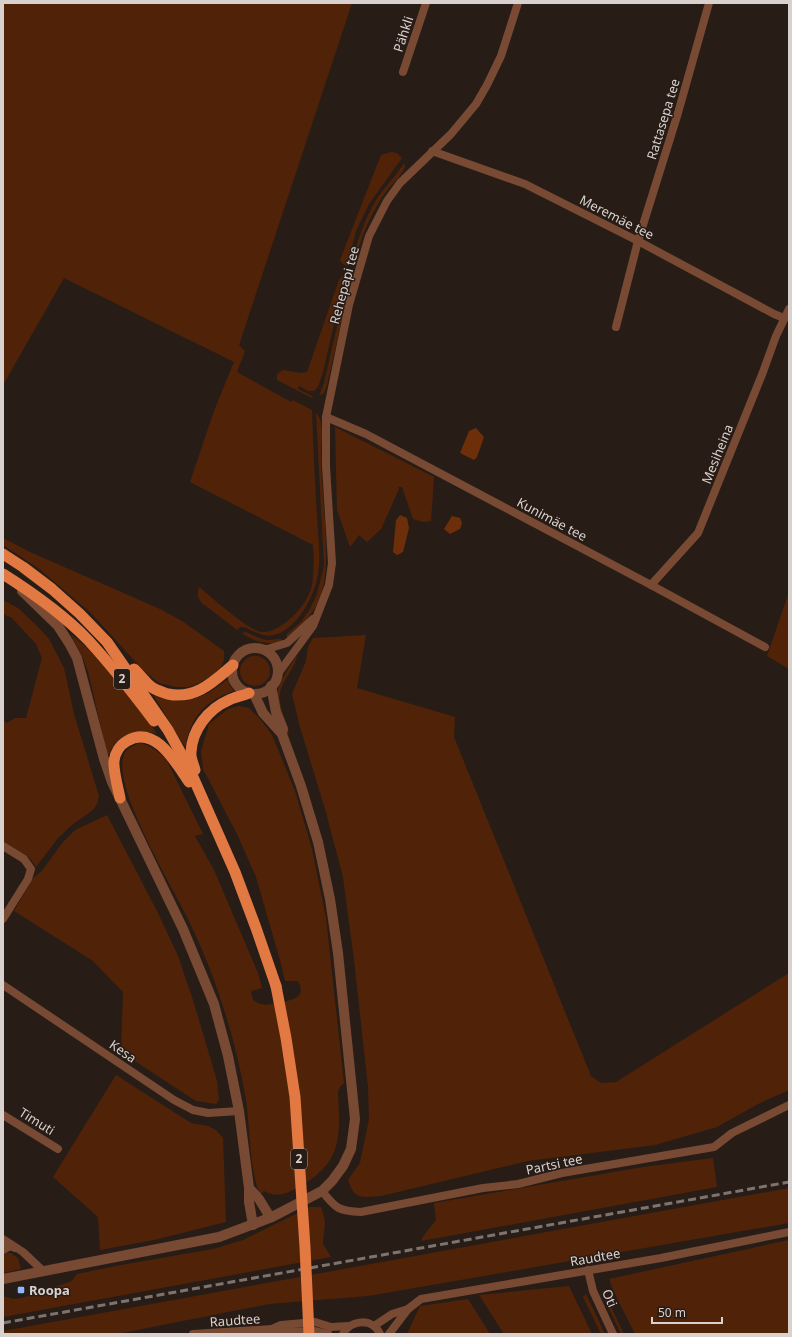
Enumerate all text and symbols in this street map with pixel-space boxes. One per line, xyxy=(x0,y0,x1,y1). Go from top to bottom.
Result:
street label: Pähkli xyxy=(389,14,417,54)
street label: Rattasepa tee xyxy=(642,76,684,162)
street label: Meremäe tee xyxy=(577,191,657,243)
street label: Rehepapi tee xyxy=(325,244,363,326)
street label: Mesiheina xyxy=(697,422,737,486)
street label: Kunimäe tee xyxy=(514,493,590,545)
road number: 2 xyxy=(114,669,130,689)
street label: Kesa xyxy=(106,1035,140,1067)
street label: Timuti xyxy=(16,1103,58,1139)
road number: 2 xyxy=(291,1149,307,1169)
street label: Partsi tee xyxy=(524,1149,584,1179)
street label: Raudtee xyxy=(568,1244,622,1270)
place label: Roopa xyxy=(29,1281,70,1299)
marker: Roopa xyxy=(16,1285,26,1295)
street label: Oti xyxy=(598,1286,622,1310)
scale bar xyxy=(652,1299,722,1325)
text: 50 m xyxy=(658,1304,686,1321)
street label: Raudtee xyxy=(209,1309,261,1331)

